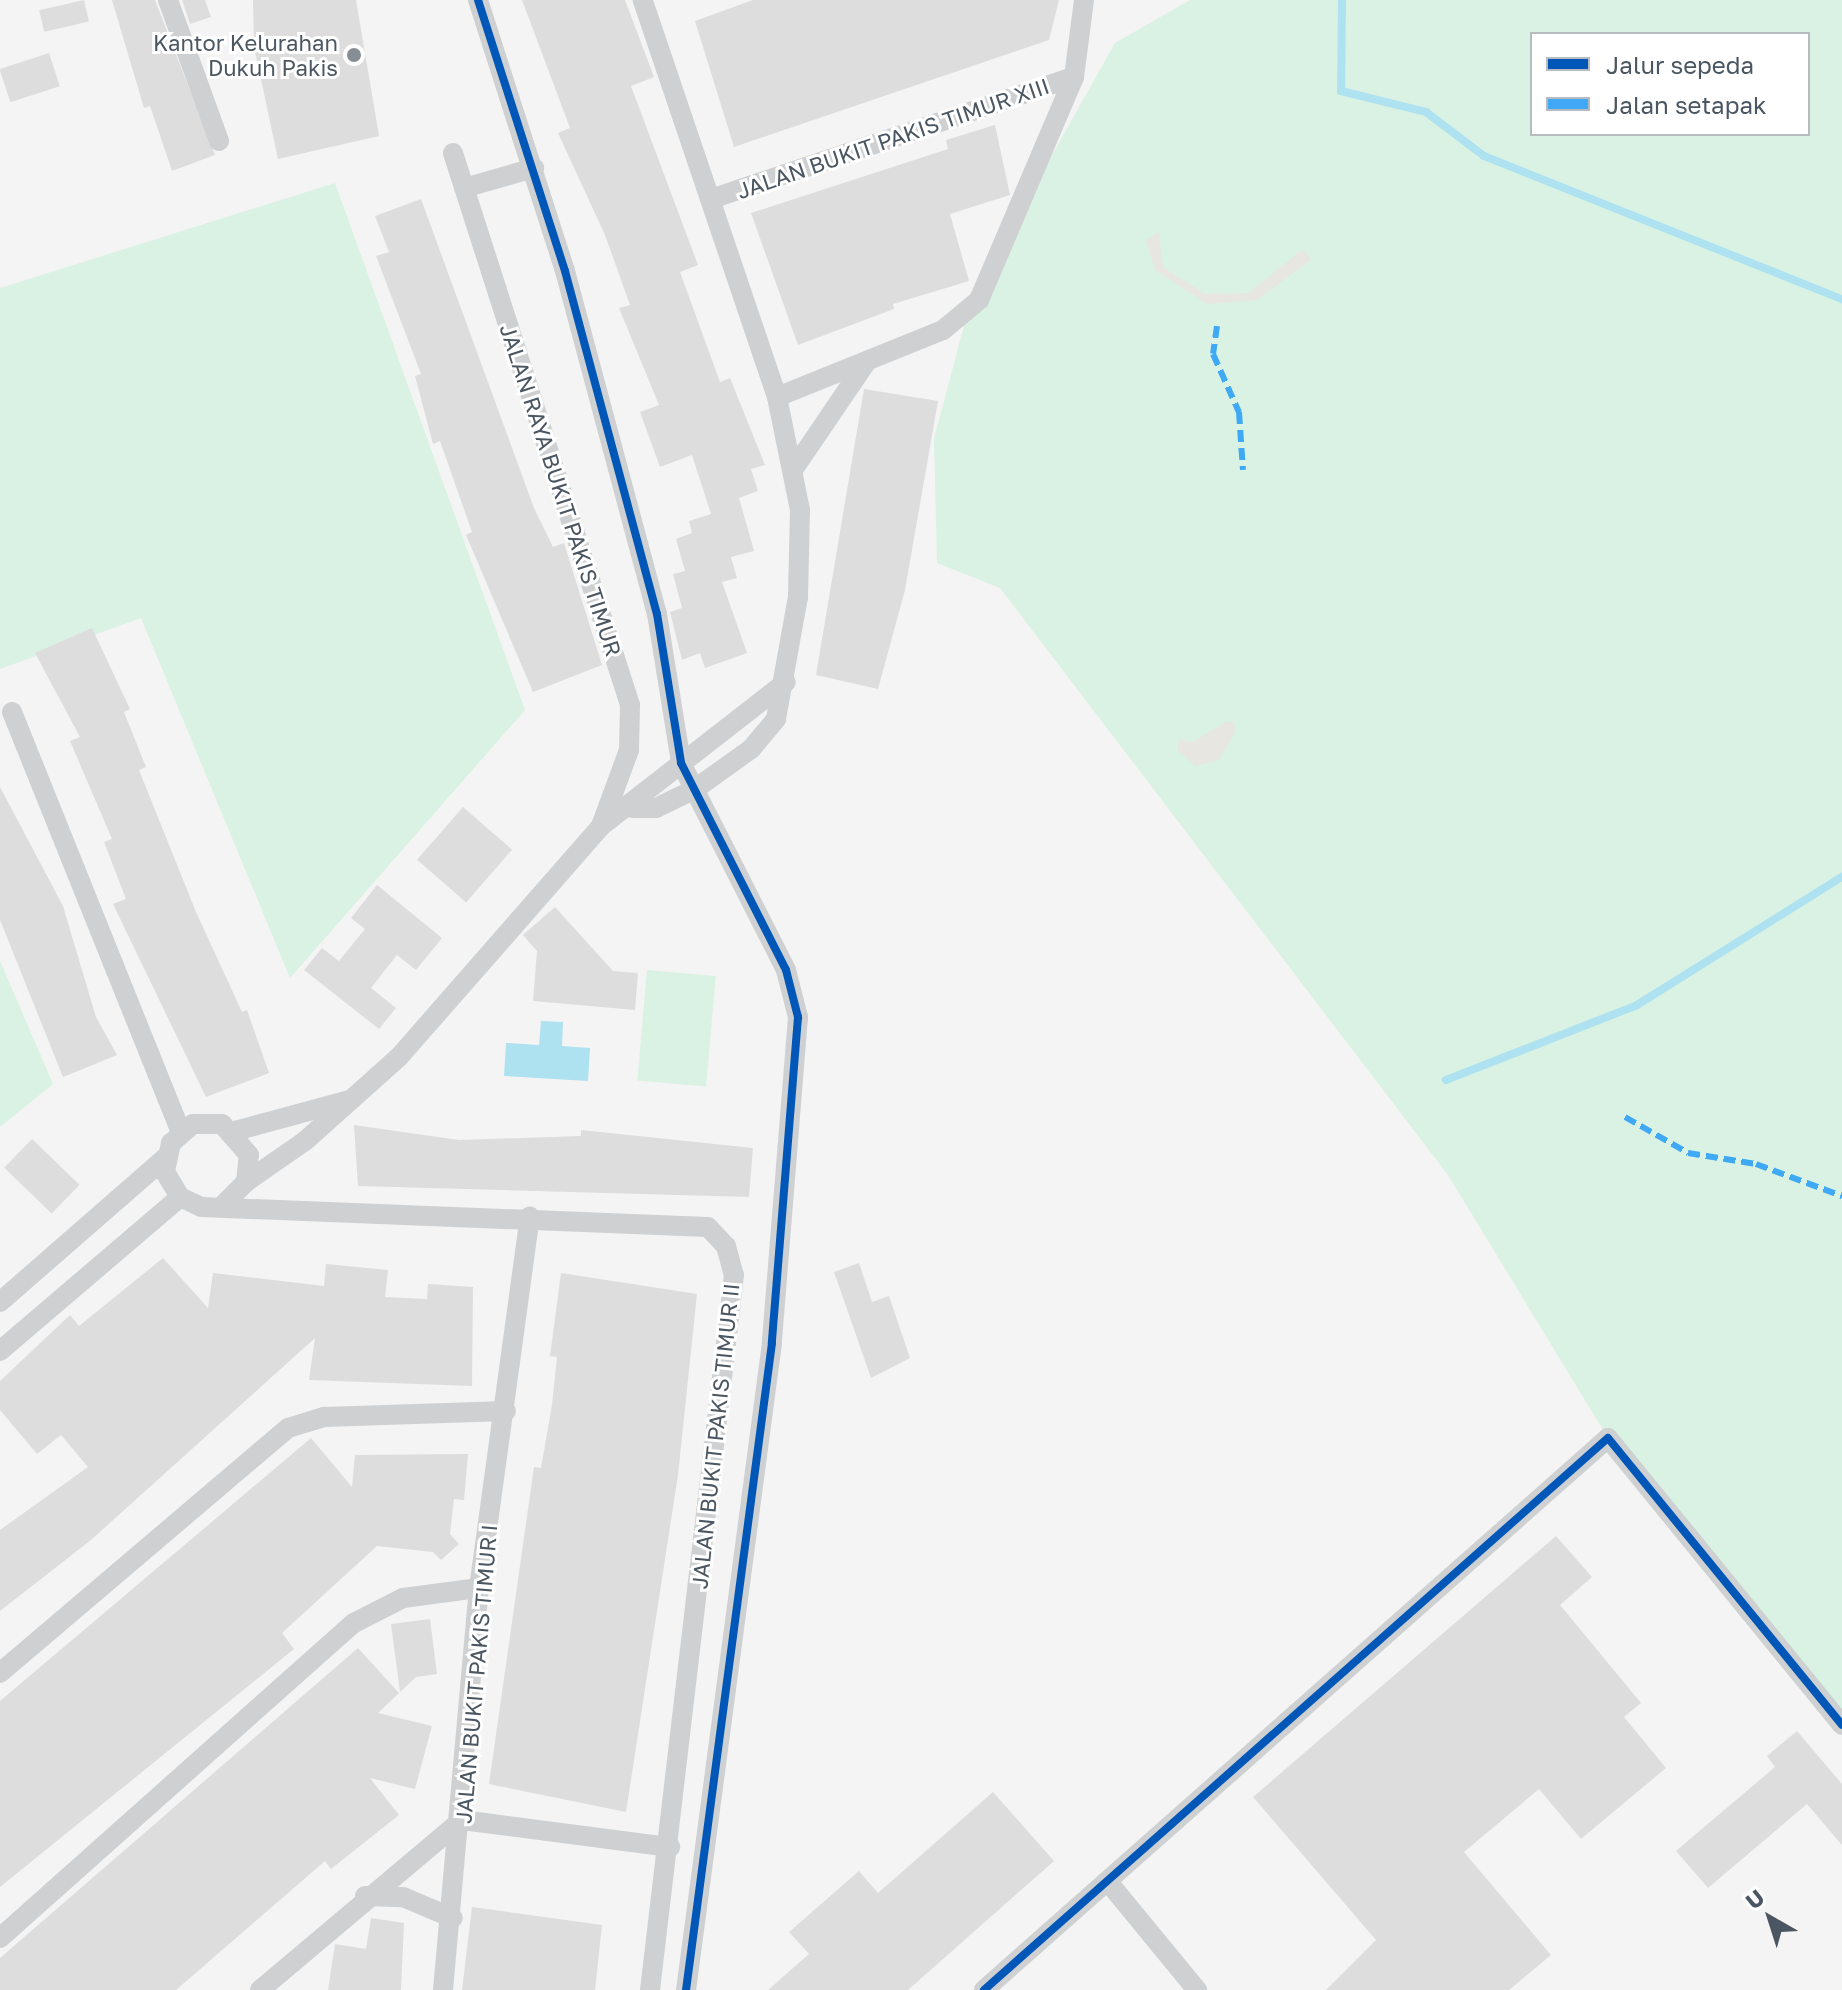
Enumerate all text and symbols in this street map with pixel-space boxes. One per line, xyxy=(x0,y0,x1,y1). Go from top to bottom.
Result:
place label: Kantor Kelurahan Dukuh Pakis xyxy=(153,29,338,80)
legend xyxy=(1530,32,1810,136)
marker: Kantor Kelurahan Dukuh Pakis xyxy=(345,46,363,64)
text: Jalur sepeda xyxy=(1606,50,1754,79)
street label: JALAN BUKIT PAKIS TIMUR XIII xyxy=(733,72,1053,204)
text: Jalan setapak xyxy=(1606,90,1767,119)
street label: JALAN RAYA BUKIT PAKIS TIMUR xyxy=(495,321,627,659)
street label: JALAN BUKIT PAKIS TIMUR II xyxy=(686,1282,744,1590)
street label: JALAN BUKIT PAKIS TIMUR I xyxy=(450,1523,502,1825)
north arrow xyxy=(1730,1878,1810,1958)
text: U xyxy=(1740,1883,1769,1915)

